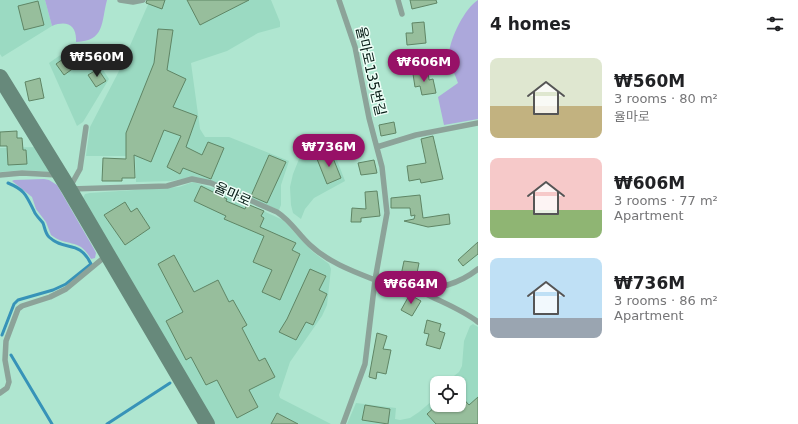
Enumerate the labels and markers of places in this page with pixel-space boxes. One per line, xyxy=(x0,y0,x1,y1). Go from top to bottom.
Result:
pin: ₩560M xyxy=(69,44,125,78)
pin: ₩606M xyxy=(396,49,452,83)
pin: ₩736M xyxy=(301,134,357,168)
pin: ₩664M xyxy=(383,271,439,305)

